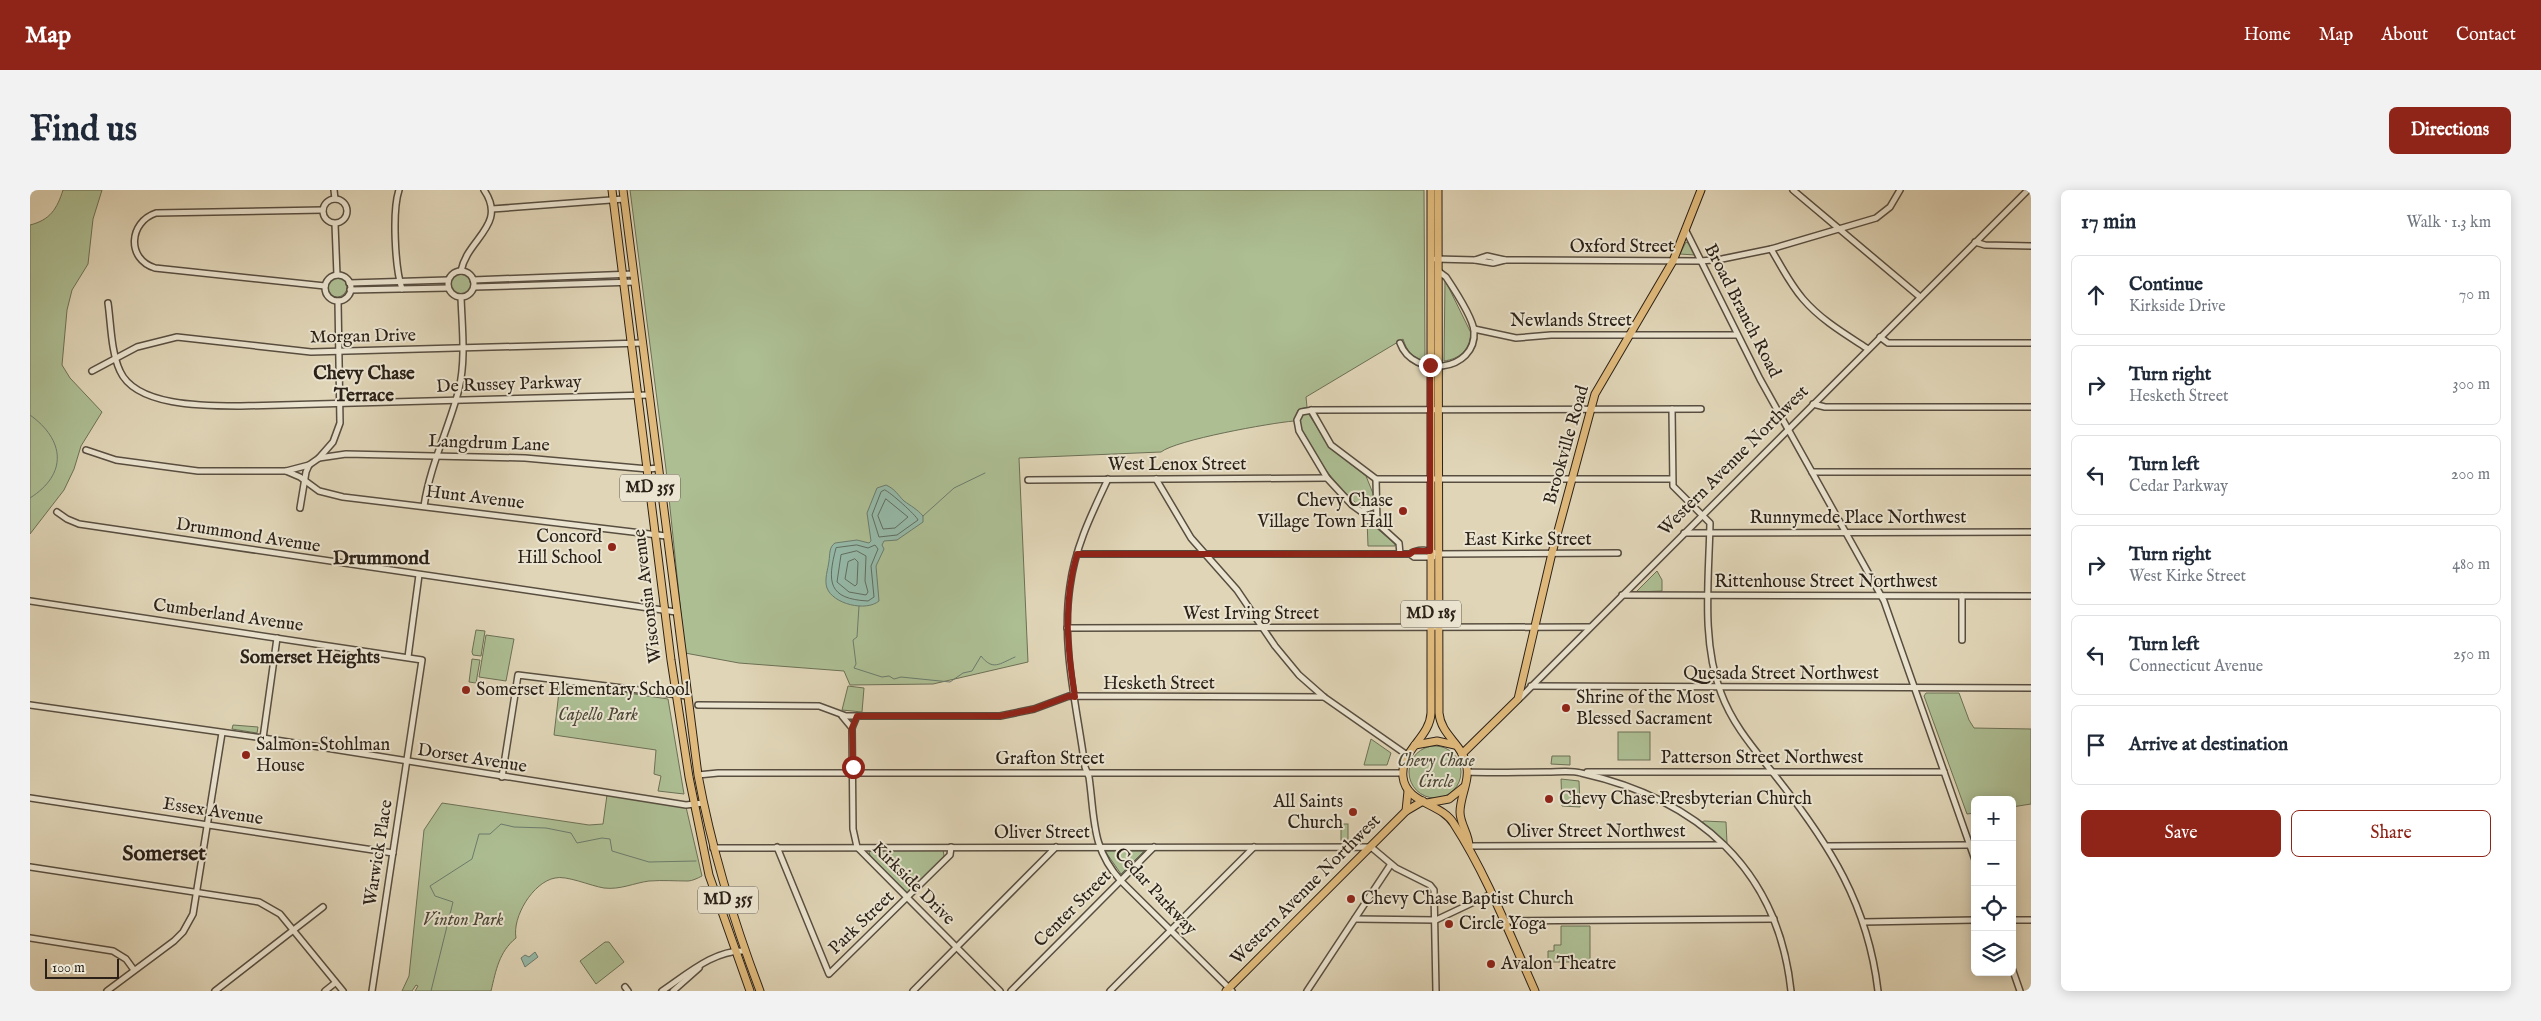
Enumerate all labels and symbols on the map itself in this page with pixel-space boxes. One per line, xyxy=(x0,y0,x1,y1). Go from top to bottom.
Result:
street label: Oxford Street xyxy=(1570,236,1674,259)
street label: Broad Branch Road xyxy=(1698,240,1786,382)
street label: Newlands Street xyxy=(1510,310,1632,333)
street label: Morgan Drive xyxy=(310,325,416,349)
route end xyxy=(1419,354,1442,377)
district label: Chevy Chase Terrace xyxy=(313,362,415,408)
street label: De Russey Parkway xyxy=(436,371,582,399)
street label: Western Avenue Northwest xyxy=(1654,381,1814,541)
street label: Brookville Road xyxy=(1539,382,1595,507)
street label: Langdrum Lane xyxy=(428,430,550,458)
street label: West Lenox Street xyxy=(1108,454,1246,477)
road number: MD 355 xyxy=(620,474,680,502)
street label: Hunt Avenue xyxy=(424,481,526,515)
place label: Chevy Chase Village Town Hall xyxy=(1256,490,1393,534)
marker: Chevy Chase Village Town Hall xyxy=(1397,505,1409,517)
street label: Runnymede Place Northwest xyxy=(1749,507,1967,530)
street label: Drummond Avenue xyxy=(174,513,322,559)
place label: Concord Hill School xyxy=(517,526,602,570)
street label: Wisconsin Avenue xyxy=(628,528,668,664)
street label: East Kirke Street xyxy=(1464,529,1592,552)
marker: Concord Hill School xyxy=(606,541,618,553)
district label: Drummond xyxy=(333,546,431,571)
street label: Rittenhouse Street Northwest xyxy=(1714,571,1938,594)
street label: Cumberland Avenue xyxy=(151,594,305,638)
road number: MD 185 xyxy=(1401,600,1461,628)
street label: West Irving Street xyxy=(1183,603,1319,626)
district label: Somerset Heights xyxy=(240,646,380,670)
street label: Quesada Street Northwest xyxy=(1683,663,1879,686)
street label: Hesketh Street xyxy=(1103,673,1215,696)
place label: Somerset Elementary School xyxy=(476,679,690,702)
marker: Somerset Elementary School xyxy=(460,684,472,696)
place label: Shrine of the Most Blessed Sacrament xyxy=(1576,687,1715,731)
marker: Shrine of the Most Blessed Sacrament xyxy=(1560,702,1572,714)
park label: Capello Park xyxy=(558,704,638,727)
place label: Salmon-Stohlman House xyxy=(256,734,391,778)
street label: Dorset Avenue xyxy=(416,739,528,779)
street label: Patterson Street Northwest xyxy=(1661,747,1863,770)
street label: Grafton Street xyxy=(995,748,1105,771)
marker: Salmon-Stohlman House xyxy=(240,749,252,761)
park label: Chevy Chase Circle xyxy=(1397,750,1475,794)
route start xyxy=(842,756,865,779)
place label: Chevy Chase Presbyterian Church xyxy=(1559,788,1812,811)
place label: All Saints Church xyxy=(1272,791,1343,835)
street label: Essex Avenue xyxy=(161,793,265,831)
marker: Chevy Chase Presbyterian Church xyxy=(1543,793,1555,805)
street label: Warwick Place xyxy=(359,798,399,908)
marker: All Saints Church xyxy=(1347,806,1359,818)
street label: Western Avenue Northwest xyxy=(1226,810,1386,970)
street label: Oliver Street Northwest xyxy=(1506,821,1686,844)
street label: Oliver Street xyxy=(994,822,1090,845)
street label: Kirkside Drive xyxy=(866,837,960,931)
district label: Somerset xyxy=(122,840,206,868)
street label: Cedar Parkway xyxy=(1109,843,1202,941)
street label: Center Street xyxy=(1029,865,1117,953)
road number: MD 355 xyxy=(698,886,758,914)
street label: Park Street xyxy=(824,886,900,960)
place label: Chevy Chase Baptist Church xyxy=(1361,888,1574,911)
marker: Chevy Chase Baptist Church xyxy=(1345,893,1357,905)
park label: Vinton Park xyxy=(423,909,503,932)
place label: Circle Yoga xyxy=(1459,913,1547,936)
marker: Circle Yoga xyxy=(1443,918,1455,930)
place label: Avalon Theatre xyxy=(1500,953,1616,976)
scale bar xyxy=(45,956,119,979)
marker: Avalon Theatre xyxy=(1485,958,1497,970)

